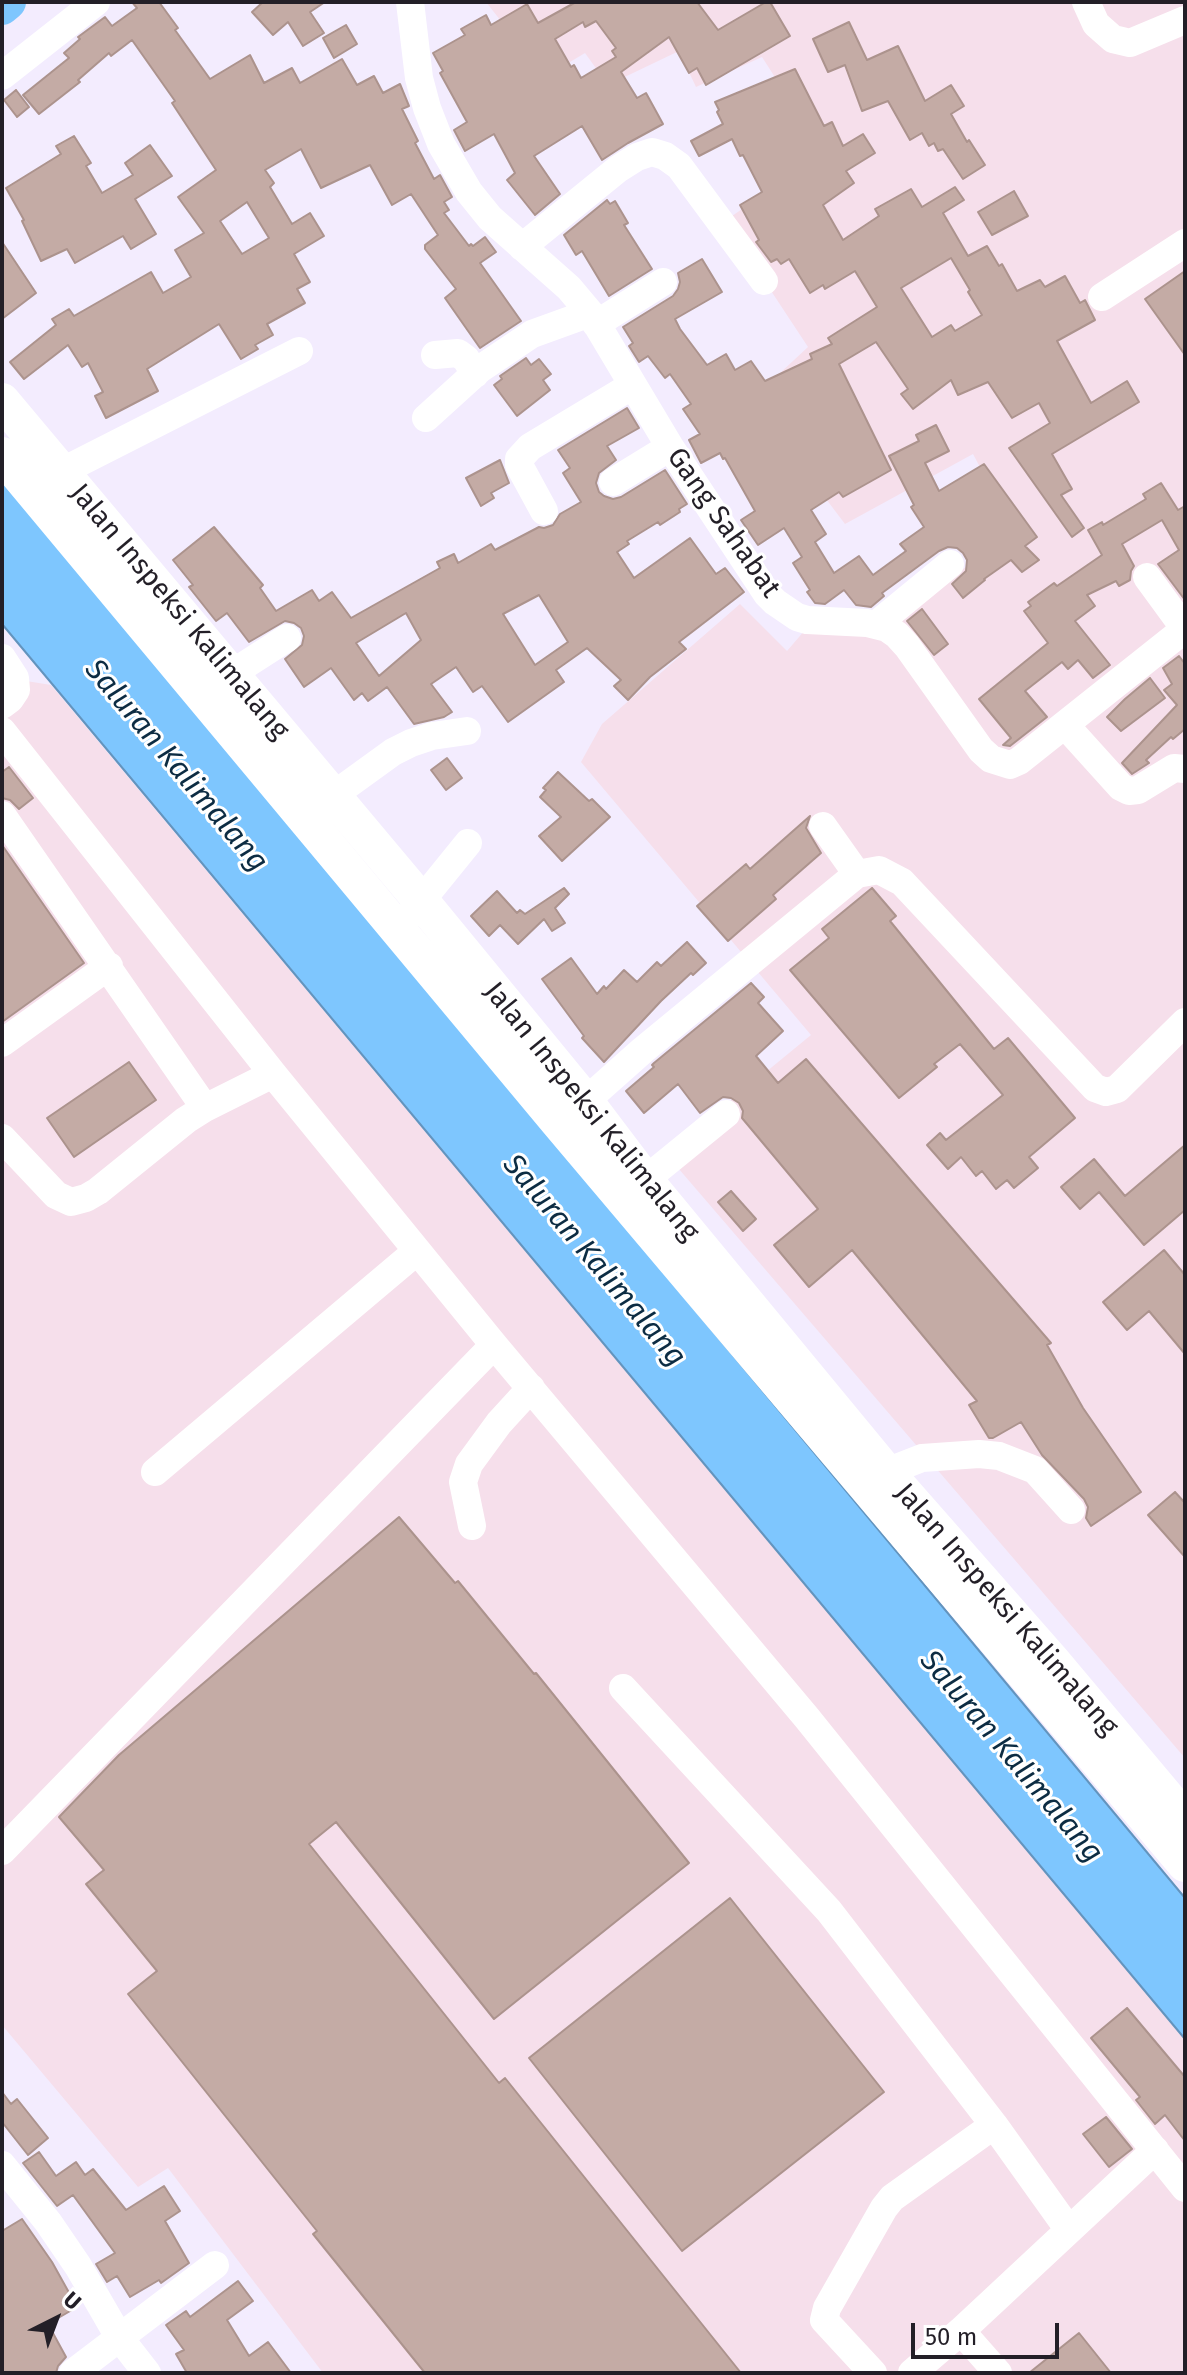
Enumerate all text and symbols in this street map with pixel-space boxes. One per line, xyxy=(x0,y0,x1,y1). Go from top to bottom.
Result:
street label: Gang Sahabat xyxy=(659,442,787,604)
street label: Jalan Inspeksi Kalimalang xyxy=(62,477,296,747)
water label: Saluran Kalimalang xyxy=(77,653,275,879)
street label: Jalan Inspeksi Kalimalang xyxy=(476,976,706,1248)
water label: Saluran Kalimalang xyxy=(495,1148,693,1374)
street label: Jalan Inspeksi Kalimalang xyxy=(887,1477,1125,1743)
water label: Saluran Kalimalang xyxy=(912,1644,1110,1870)
north arrow xyxy=(16,2279,96,2359)
text: U xyxy=(58,2286,87,2316)
scale bar xyxy=(915,2307,1063,2357)
text: 50 m xyxy=(925,2323,977,2351)

